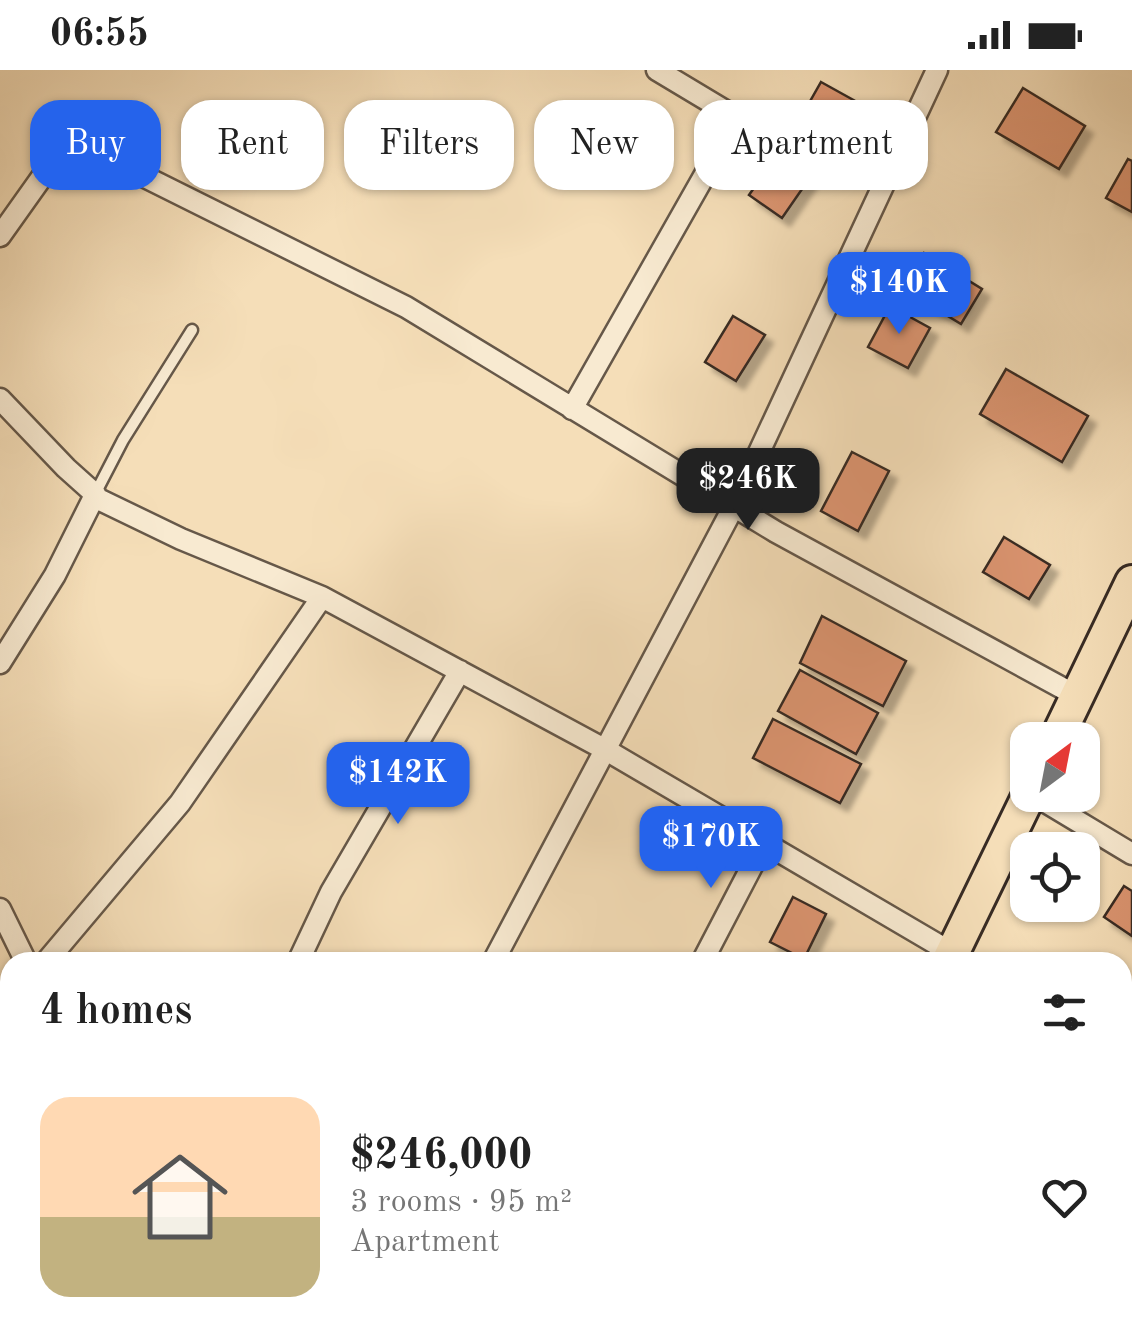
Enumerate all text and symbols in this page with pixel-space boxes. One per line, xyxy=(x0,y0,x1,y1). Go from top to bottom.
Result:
text: 06:55 xyxy=(50,16,149,54)
chip: Buy xyxy=(30,100,161,190)
chip: Rent xyxy=(181,100,324,190)
chip: Filters xyxy=(344,100,514,190)
chip: New xyxy=(534,100,674,190)
chip: Apartment xyxy=(694,100,928,190)
pin: $140K xyxy=(829,252,969,337)
text: $140K xyxy=(850,268,948,300)
pin: $246K xyxy=(678,448,818,533)
text: $246K xyxy=(699,464,797,496)
north arrow xyxy=(1010,722,1100,812)
map controls xyxy=(1010,722,1100,922)
pin: $142K xyxy=(328,742,468,827)
text: $142K xyxy=(349,758,447,790)
pin: $170K xyxy=(641,806,781,891)
text: $170K xyxy=(662,822,760,854)
button: locate xyxy=(1010,832,1100,922)
icon: filters xyxy=(1037,985,1092,1040)
text: 4 homes xyxy=(40,991,192,1033)
text: $246,000 xyxy=(350,1136,532,1178)
icon: home xyxy=(120,1137,240,1257)
icon: heart xyxy=(1037,1170,1092,1225)
text: 3 rooms · 95 m² xyxy=(350,1187,572,1219)
text: Apartment xyxy=(350,1227,500,1259)

